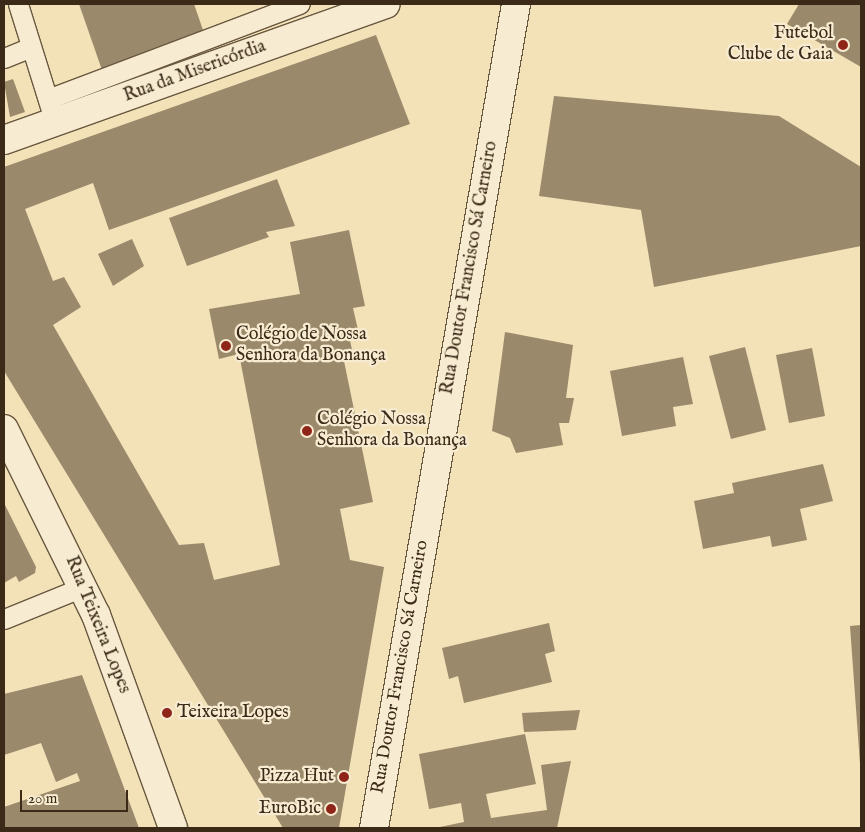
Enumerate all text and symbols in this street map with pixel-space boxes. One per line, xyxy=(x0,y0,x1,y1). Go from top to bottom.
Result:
place label: Futebol Clube de Gaia xyxy=(728,24,833,66)
street label: Rua da Misericórdia xyxy=(121,36,269,108)
marker: Futebol Clube de Gaia xyxy=(837,39,849,51)
street label: Rua Doutor Francisco Sá Carneiro xyxy=(437,140,503,396)
place label: Colégio de Nossa Senhora da Bonança xyxy=(236,325,386,368)
marker: Colégio de Nossa Senhora da Bonança xyxy=(220,340,232,352)
place label: Colégio Nossa Senhora da Bonança xyxy=(317,410,467,452)
marker: Colégio Nossa Senhora da Bonança xyxy=(301,425,313,437)
street label: Rua Doutor Francisco Sá Carneiro xyxy=(368,539,434,795)
street label: Rua Teixeira Lopes xyxy=(60,553,134,697)
place label: Teixeira Lopes xyxy=(177,702,289,724)
marker: Teixeira Lopes xyxy=(161,707,173,719)
place label: Pizza Hut xyxy=(260,766,334,788)
marker: Pizza Hut xyxy=(338,771,350,783)
scale bar xyxy=(22,780,130,812)
text: 20 m xyxy=(28,789,57,808)
place label: EuroBic xyxy=(259,798,321,820)
marker: EuroBic xyxy=(325,803,337,815)

